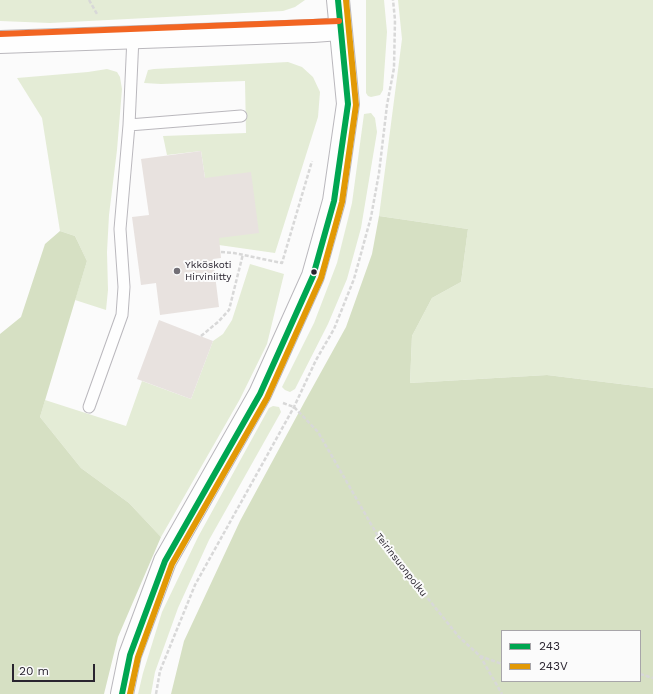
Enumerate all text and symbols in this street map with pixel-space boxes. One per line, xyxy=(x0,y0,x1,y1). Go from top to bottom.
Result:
place label: Ykköskoti Hirviniitty xyxy=(185,259,231,282)
marker: Ykköskoti Hirviniitty xyxy=(172,266,182,276)
unlabelled marker xyxy=(309,267,319,277)
street label: Teirinsuonpolku xyxy=(373,531,429,599)
legend xyxy=(501,630,641,682)
text: 243 xyxy=(539,639,560,653)
scale bar xyxy=(14,656,97,682)
text: 243V xyxy=(539,659,568,673)
text: 20 m xyxy=(19,664,49,678)

